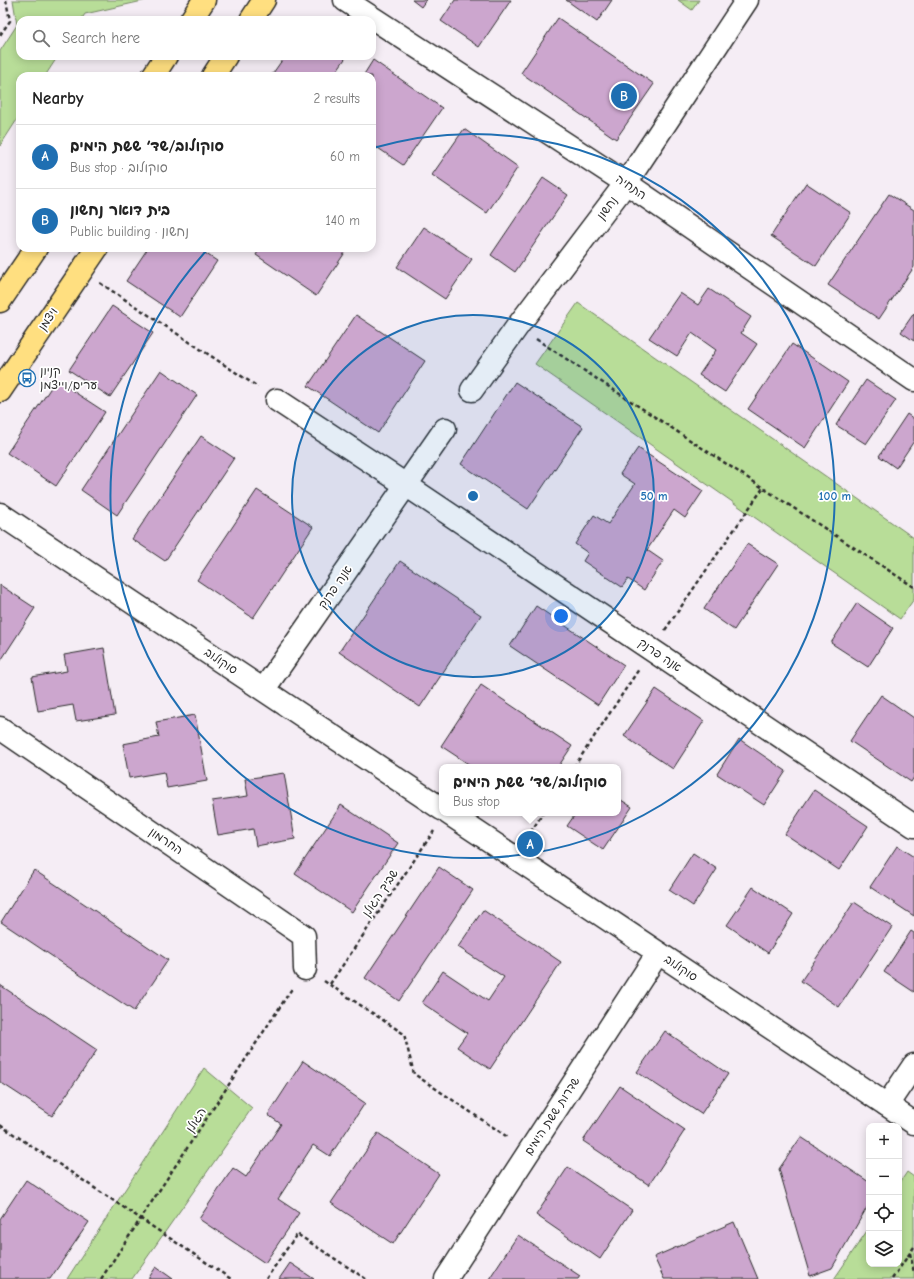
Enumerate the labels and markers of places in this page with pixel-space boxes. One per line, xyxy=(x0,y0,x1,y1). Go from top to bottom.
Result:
pin: B xyxy=(611,81,637,111)
place label: קניון ערים/וייצמן xyxy=(40,364,97,393)
bus stop icon: קניון ערים/וייצמן xyxy=(17,368,37,388)
centre of rings xyxy=(466,489,480,503)
pin: A xyxy=(517,829,543,859)

